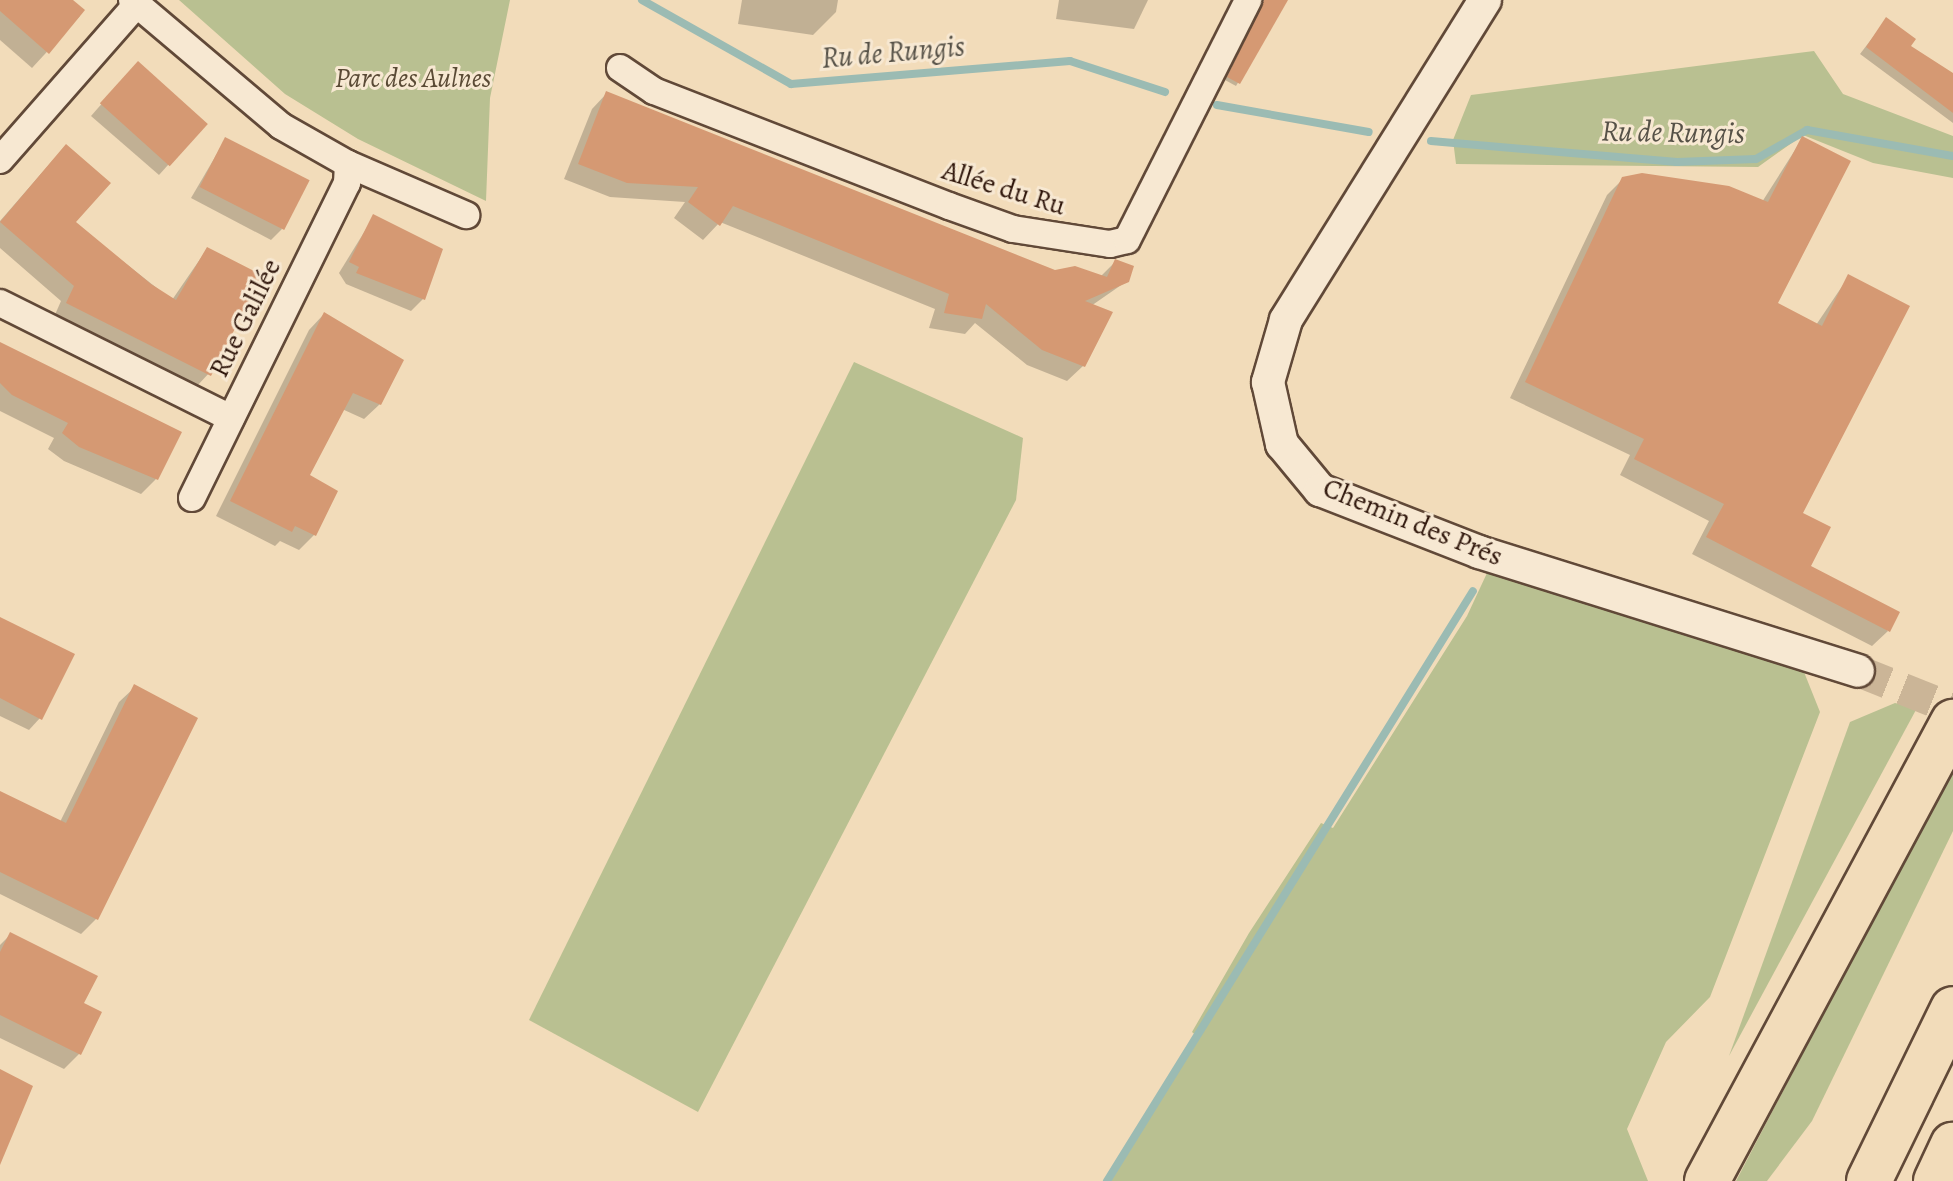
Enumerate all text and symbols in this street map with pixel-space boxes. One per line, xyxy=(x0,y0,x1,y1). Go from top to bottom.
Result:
water label: Ru de Rungis xyxy=(820,28,966,76)
park label: Parc des Aulnes xyxy=(335,61,491,95)
water label: Ru de Rungis xyxy=(1601,113,1745,151)
street label: Allée du Ru xyxy=(938,153,1070,223)
street label: Rue Galilée xyxy=(202,253,288,383)
street label: Chemin des Prés xyxy=(1318,471,1508,573)

